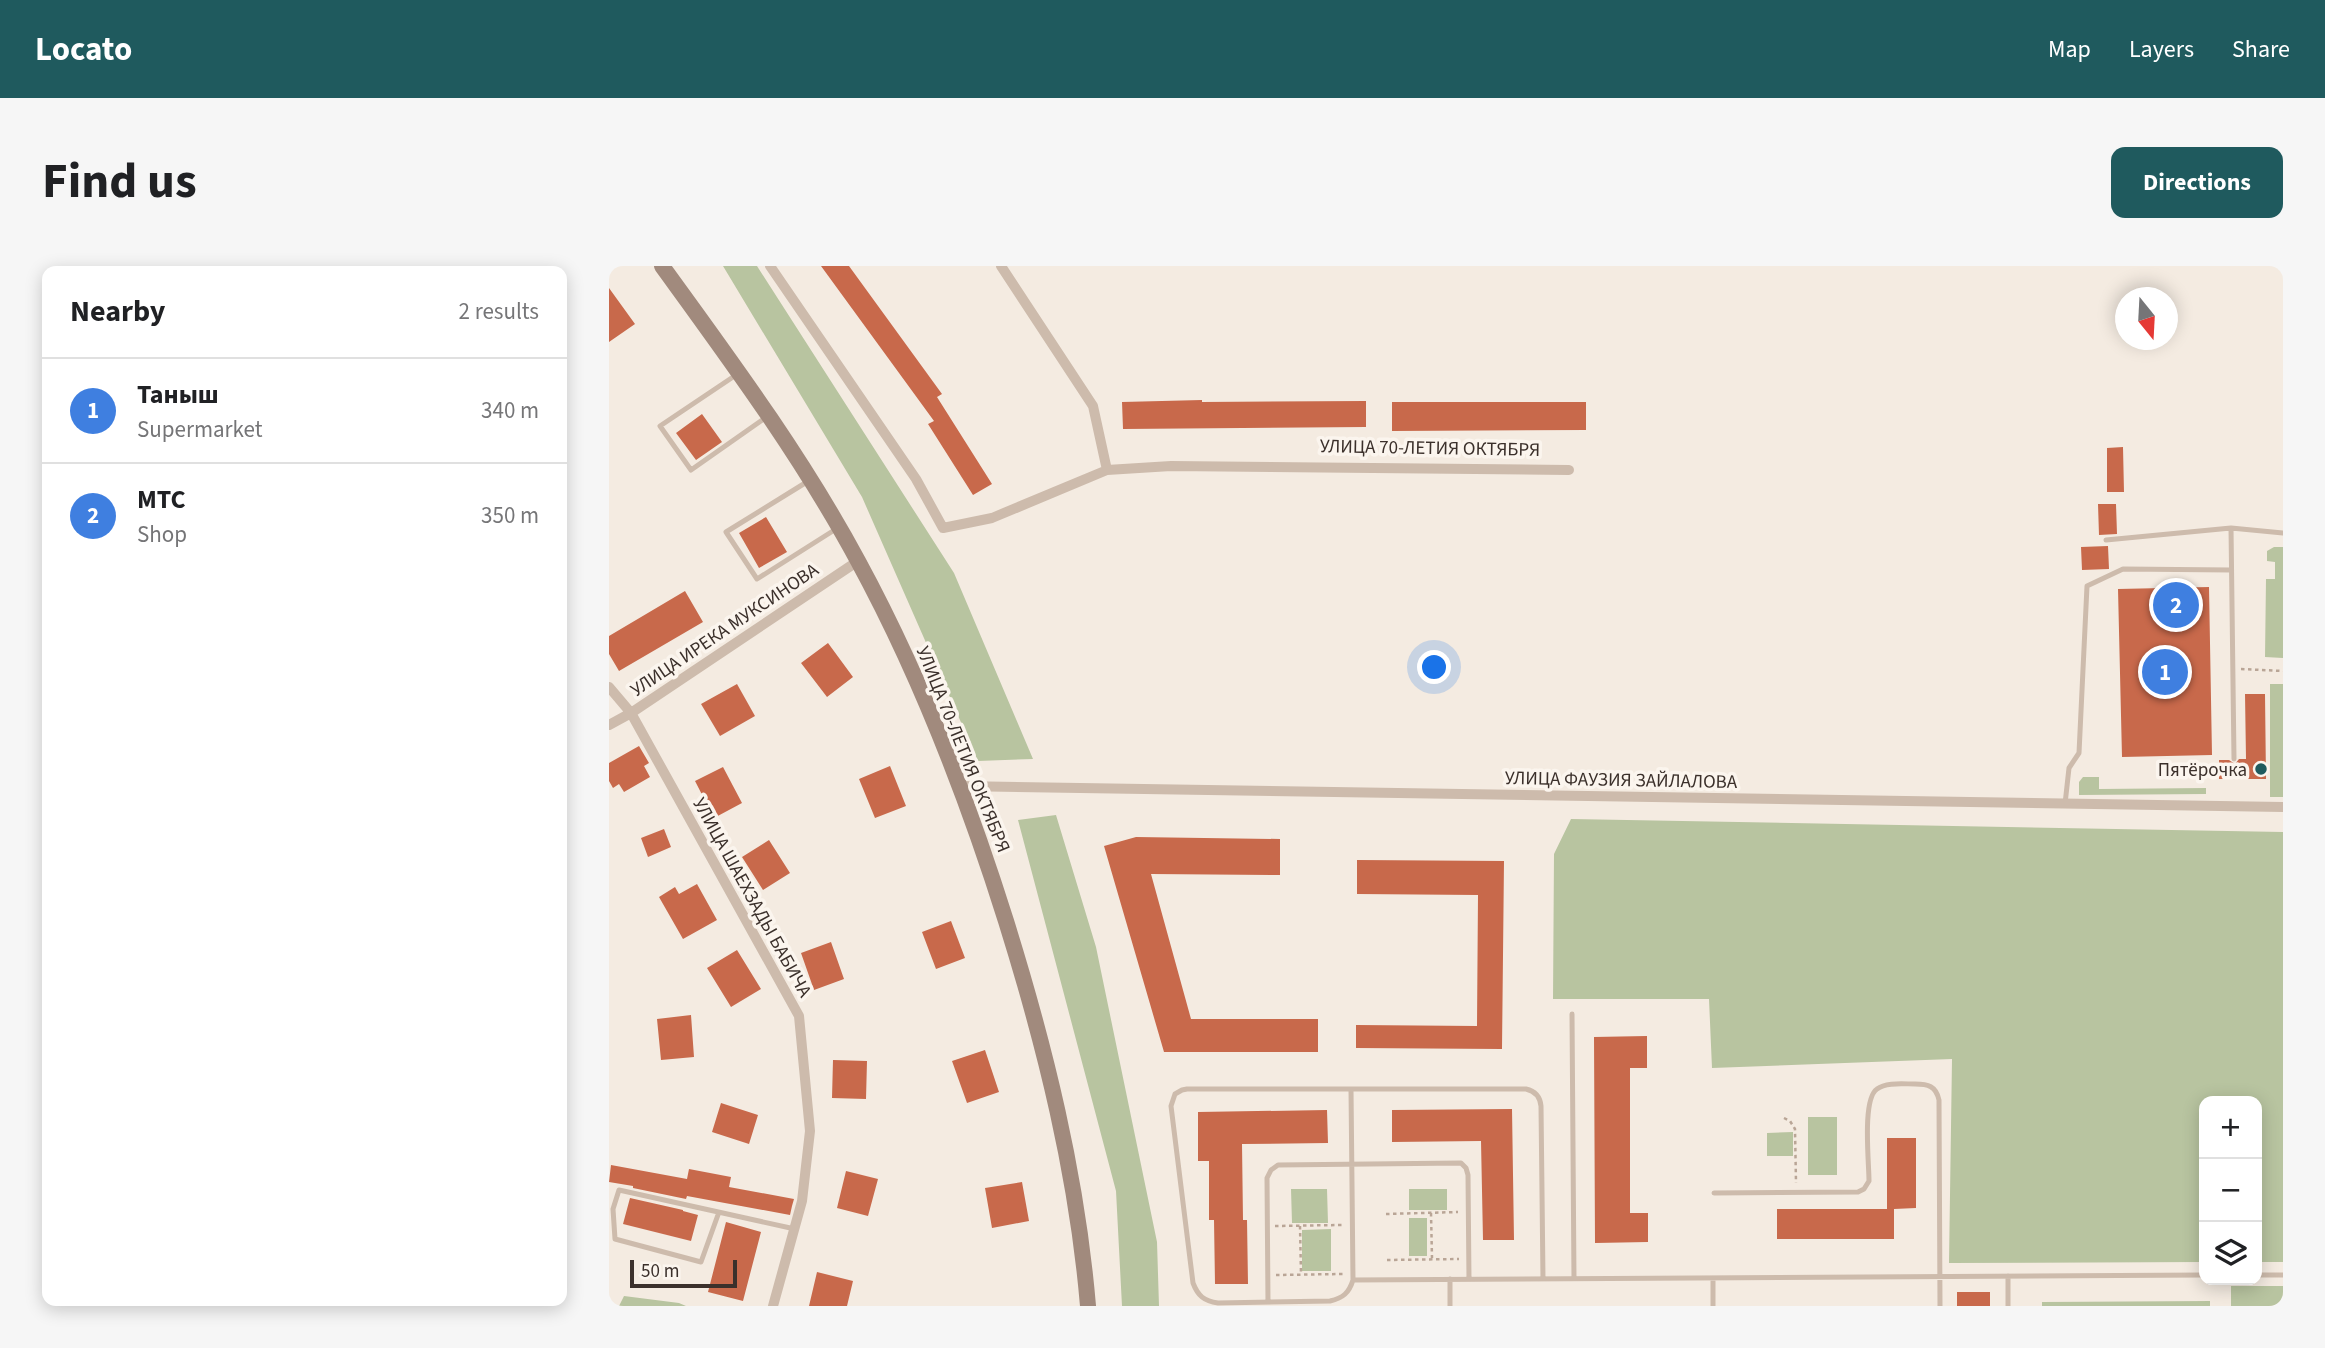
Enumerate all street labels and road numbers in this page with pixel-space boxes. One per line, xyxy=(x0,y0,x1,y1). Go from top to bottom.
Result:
street label: УЛИЦА 70-ЛЕТИЯ ОКТЯБРЯ xyxy=(1320,433,1540,464)
street label: УЛИЦА ИРЕКА МУКСИНОВА xyxy=(625,557,825,704)
street label: УЛИЦА 70-ЛЕТИЯ ОКТЯБРЯ xyxy=(909,642,1016,857)
street label: УЛИЦА ФАУЗИЯ ЗАЙЛАЛОВА xyxy=(1505,765,1738,796)
street label: УЛИЦА ШАЕХЗАДЫ БАБИЧА xyxy=(685,793,818,1003)

